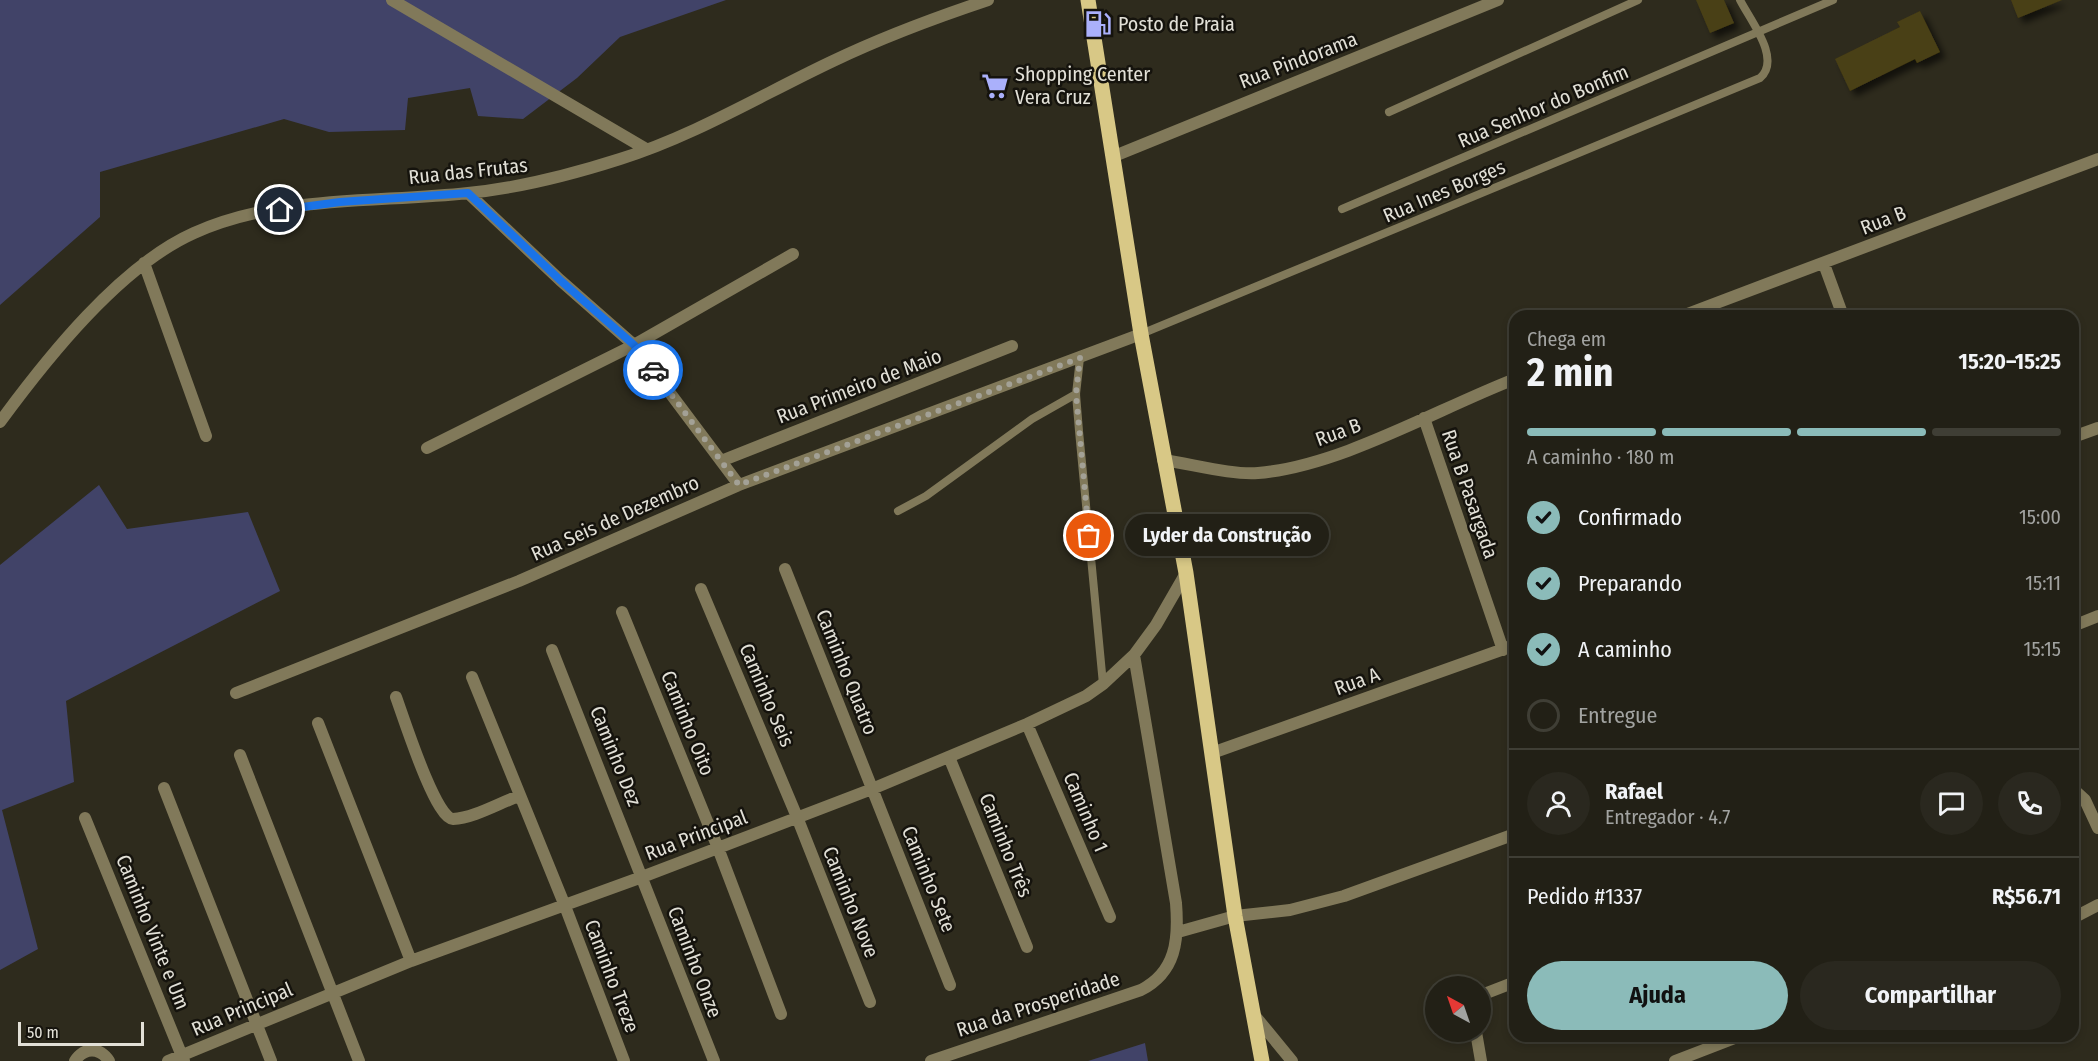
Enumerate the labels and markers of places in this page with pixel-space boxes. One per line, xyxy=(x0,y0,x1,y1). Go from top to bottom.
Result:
fuel station icon: Posto de Praia xyxy=(1083,9,1113,39)
place label: Posto de Praia xyxy=(1118,12,1235,36)
place label: Shopping Center Vera Cruz xyxy=(1015,62,1150,109)
supermarket icon: Shopping Center Vera Cruz xyxy=(980,71,1010,101)
pin xyxy=(254,184,305,235)
pin xyxy=(1063,510,1114,561)
callout: Lyder da Construção xyxy=(1125,515,1329,557)

